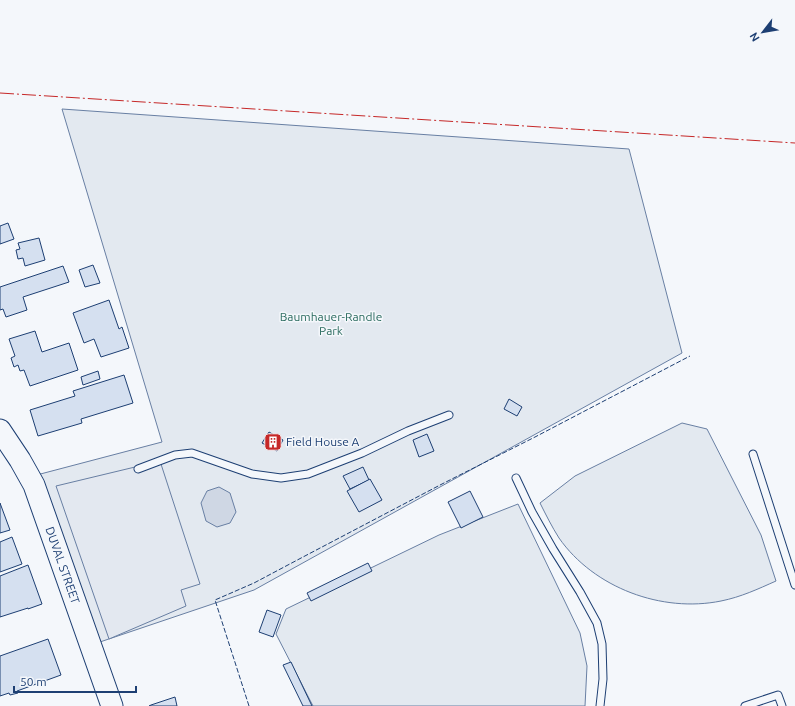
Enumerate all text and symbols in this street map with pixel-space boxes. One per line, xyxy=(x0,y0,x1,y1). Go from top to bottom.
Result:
north arrow xyxy=(743,12,783,52)
text: N xyxy=(747,31,762,44)
park label: Baumhauer-Randle Park xyxy=(280,310,382,337)
building icon: Field House A xyxy=(263,432,283,452)
place label: Field House A xyxy=(286,435,360,448)
street label: DUVAL STREET xyxy=(43,525,83,606)
scale bar xyxy=(14,668,136,694)
text: 50 m xyxy=(20,675,47,688)

